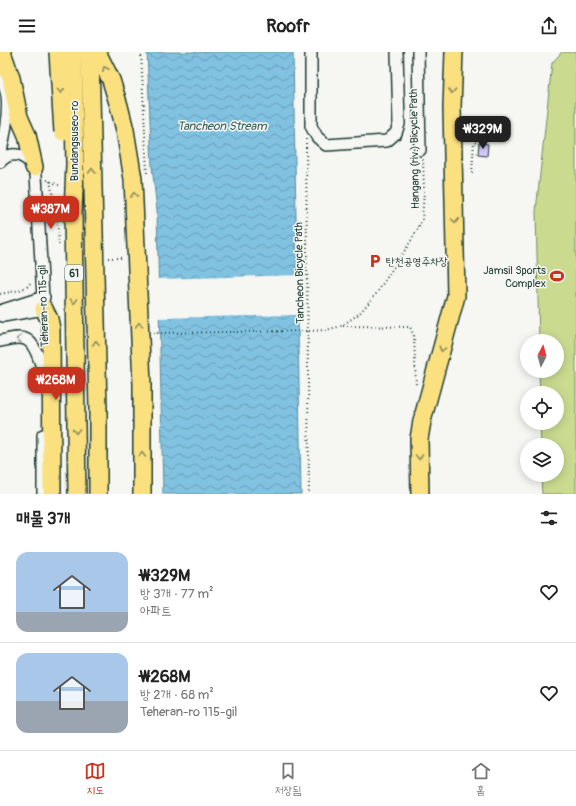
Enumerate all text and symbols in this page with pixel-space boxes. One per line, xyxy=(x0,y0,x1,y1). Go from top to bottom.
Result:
icon: menu xyxy=(16,15,38,37)
text: Roofr xyxy=(266,15,310,38)
icon: share xyxy=(538,15,560,37)
one-way arrow xyxy=(102,66,110,74)
one-way arrow xyxy=(56,88,65,94)
one-way arrow xyxy=(448,88,457,94)
street label: Hangang (riv.) Bicycle Path xyxy=(407,89,422,209)
street label: Bundangsuseo-ro xyxy=(68,101,81,181)
pin: ₩329M xyxy=(455,116,511,150)
water label: Tancheon Stream xyxy=(177,119,268,134)
text: ₩329M xyxy=(464,121,502,137)
one-way arrow xyxy=(88,168,97,174)
one-way arrow xyxy=(130,192,139,198)
pin: ₩387M xyxy=(23,196,79,230)
text: ₩387M xyxy=(32,201,70,217)
one-way arrow xyxy=(450,218,459,224)
street label: Tancheon Bicycle Path xyxy=(292,222,307,324)
parking icon: 탄천공영주차장 xyxy=(367,253,383,269)
place label: 탄천공영주차장 xyxy=(386,255,448,268)
place label: Jamsil Sports Complex xyxy=(483,264,546,290)
street label: Teheran-ro 115-gil xyxy=(36,265,51,347)
road number: 61 xyxy=(65,265,83,281)
sports icon: Jamsil Sports Complex xyxy=(549,268,565,284)
one-way arrow xyxy=(70,298,78,304)
one-way arrow xyxy=(135,322,144,328)
north arrow xyxy=(520,334,564,378)
map controls xyxy=(520,334,564,482)
one-way arrow xyxy=(16,335,22,343)
one-way arrow xyxy=(92,340,100,346)
one-way arrow xyxy=(438,345,447,352)
pin: ₩268M xyxy=(28,367,84,401)
text: ₩268M xyxy=(37,372,75,388)
button: locate xyxy=(520,386,564,430)
one-way arrow xyxy=(72,428,80,434)
button: layers xyxy=(520,438,564,482)
one-way arrow xyxy=(138,452,146,458)
one-way arrow xyxy=(415,454,423,460)
icon: filters xyxy=(538,507,560,529)
text: 매물 3개 xyxy=(16,508,70,529)
text: ₩329M xyxy=(140,565,190,586)
icon: home xyxy=(48,568,96,616)
icon: heart xyxy=(538,581,560,603)
text: 방 3개 · 77 m² xyxy=(140,586,213,602)
text: 아파트 xyxy=(140,603,171,619)
text: ₩268M xyxy=(140,666,190,687)
icon: home xyxy=(48,669,96,717)
icon: heart xyxy=(538,682,560,704)
text: 방 2개 · 68 m² xyxy=(140,687,214,703)
text: Teheran-ro 115-gil xyxy=(140,704,237,720)
tab: 지도 xyxy=(84,760,106,798)
tab: 저장됨 xyxy=(275,760,301,798)
tab: 홈 xyxy=(470,760,492,798)

